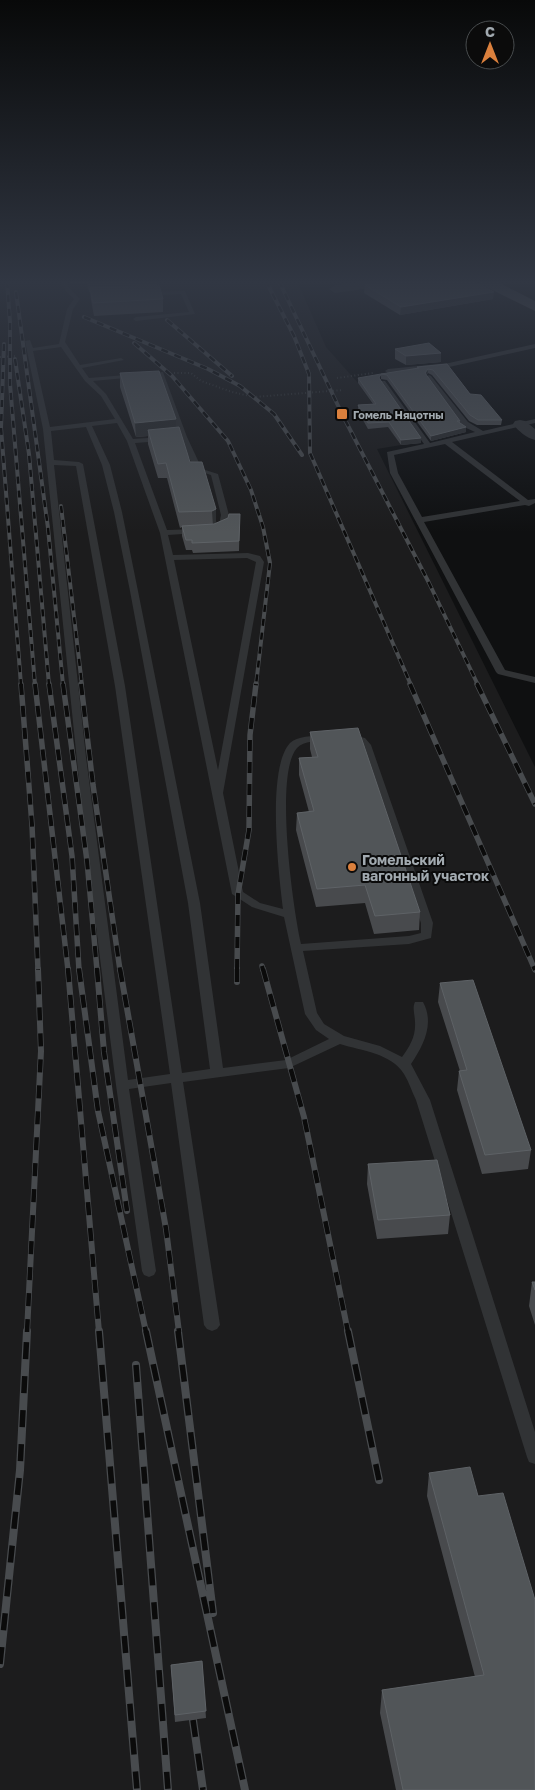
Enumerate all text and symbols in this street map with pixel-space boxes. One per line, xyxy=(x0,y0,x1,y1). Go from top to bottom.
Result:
north arrow xyxy=(465,20,515,70)
text: С xyxy=(485,23,495,40)
marker: Гомель Няцотны xyxy=(335,407,349,421)
place label: Гомель Няцотны xyxy=(353,408,444,421)
place label: Гомельский вагонный участок xyxy=(362,851,489,884)
marker: Гомельский вагонный участок xyxy=(346,861,358,873)

